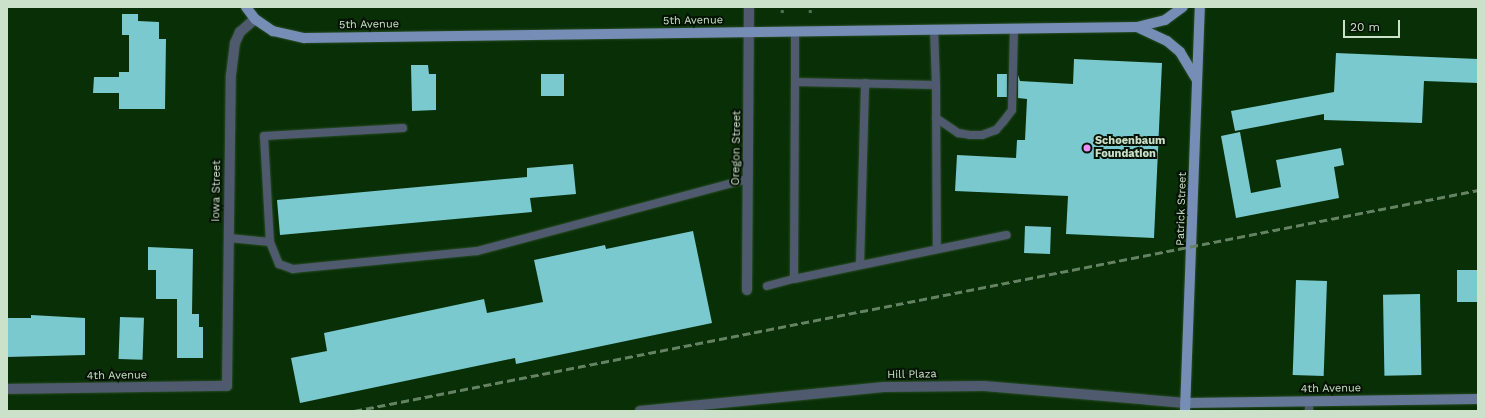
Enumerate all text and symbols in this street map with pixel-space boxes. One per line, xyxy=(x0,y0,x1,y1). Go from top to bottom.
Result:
scale bar xyxy=(1345,12,1402,38)
street label: 5th Avenue xyxy=(663,14,723,28)
street label: 5th Avenue xyxy=(339,18,399,32)
text: 20 m xyxy=(1350,20,1380,34)
street label: Oregon Street xyxy=(730,110,744,186)
place label: Schoenbaum Foundation xyxy=(1095,135,1165,161)
marker: Schoenbaum Foundation xyxy=(1082,143,1092,153)
street label: Iowa Street xyxy=(210,160,224,222)
street label: Patrick Street xyxy=(1174,172,1190,246)
street label: Hill Plaza xyxy=(887,368,937,382)
street label: 4th Avenue xyxy=(86,369,148,383)
street label: 4th Avenue xyxy=(1300,382,1362,396)

